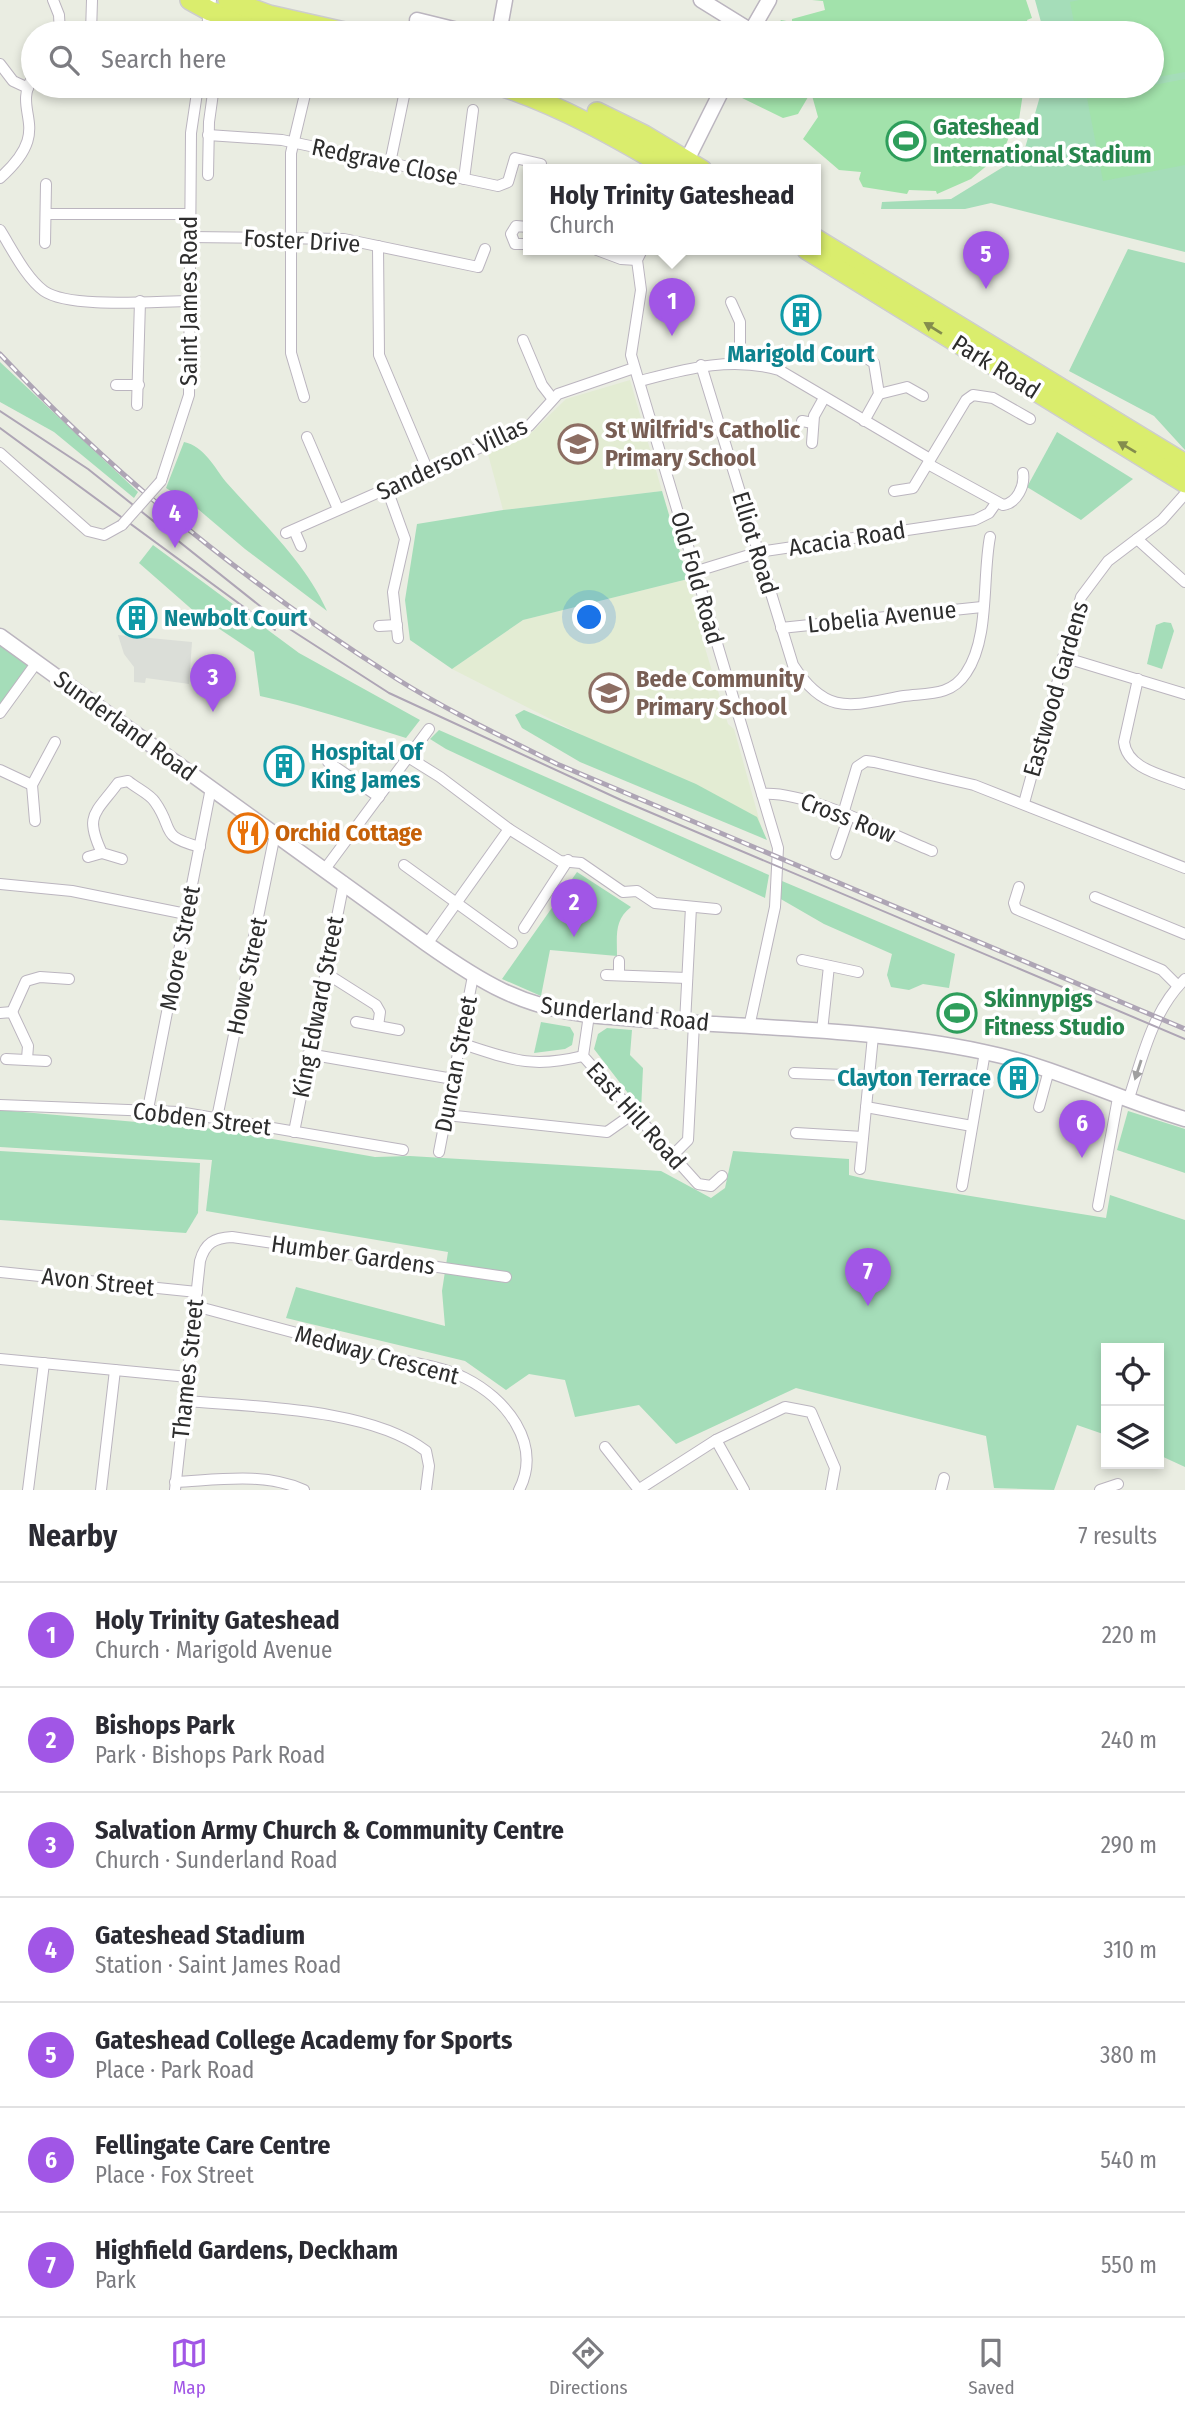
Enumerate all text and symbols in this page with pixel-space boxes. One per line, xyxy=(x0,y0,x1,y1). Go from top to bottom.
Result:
search box xyxy=(21,21,1164,98)
icon: search xyxy=(45,41,83,79)
text: Search here xyxy=(101,44,226,75)
place label: Gateshead International Stadium xyxy=(933,113,1151,169)
sports icon: Gateshead International Stadium xyxy=(885,120,927,162)
street label: Redgrave Close xyxy=(309,133,461,191)
popup xyxy=(523,164,821,255)
text: Holy Trinity Gateshead xyxy=(550,180,794,211)
text: Church xyxy=(550,211,615,239)
street label: Saint James Road xyxy=(175,216,203,386)
street label: Foster Drive xyxy=(243,224,361,258)
pin: 5 xyxy=(963,231,1009,289)
pin: 1 xyxy=(649,278,695,336)
building icon: Marigold Court xyxy=(780,294,822,336)
one-way arrow xyxy=(923,322,942,335)
street label: Park Road xyxy=(947,329,1045,405)
place label: Marigold Court xyxy=(727,340,875,368)
street label: Sanderson Villas xyxy=(372,412,532,506)
place label: St Wilfrid's Catholic Primary School xyxy=(605,416,801,472)
school or university icon: St Wilfrid's Catholic Primary School xyxy=(557,423,599,465)
one-way arrow xyxy=(1117,441,1136,454)
street label: Elliot Road xyxy=(726,488,784,598)
pin: 4 xyxy=(152,490,198,548)
street label: Old Fold Road xyxy=(665,509,729,647)
street label: Acacia Road xyxy=(787,516,907,562)
street label: Lobelia Avenue xyxy=(806,595,958,639)
building icon: Newbolt Court xyxy=(116,597,158,639)
street label: Eastwood Gardens xyxy=(1018,598,1094,780)
your location xyxy=(572,600,606,634)
place label: Newbolt Court xyxy=(164,604,308,632)
pin: 3 xyxy=(190,654,236,712)
street label: Sunderland Road xyxy=(48,665,202,787)
place label: Bede Community Primary School xyxy=(636,665,805,721)
school or university icon: Bede Community Primary School xyxy=(588,672,630,714)
place label: Hospital Of King James xyxy=(311,738,425,794)
building icon: Hospital Of King James xyxy=(263,745,305,787)
street label: Cross Row xyxy=(797,787,900,849)
restaurant icon: Orchid Cottage xyxy=(227,812,269,854)
place label: Orchid Cottage xyxy=(275,819,422,847)
pin: 2 xyxy=(551,879,597,937)
street label: Moore Street xyxy=(154,883,206,1013)
street label: King Edward Street xyxy=(287,914,349,1100)
street label: Howe Street xyxy=(221,915,273,1037)
place label: Skinnypigs Fitness Studio xyxy=(984,985,1125,1041)
street label: Sunderland Road xyxy=(539,991,711,1037)
sports icon: Skinnypigs Fitness Studio xyxy=(936,992,978,1034)
street label: Duncan Street xyxy=(429,993,483,1135)
street label: East Hill Road xyxy=(580,1056,692,1176)
building icon: Clayton Terrace xyxy=(997,1057,1039,1099)
one-way arrow xyxy=(1132,1060,1143,1081)
place label: Clayton Terrace xyxy=(837,1064,991,1092)
street label: Cobden Street xyxy=(131,1097,273,1141)
pin: 6 xyxy=(1059,1100,1105,1158)
street label: Humber Gardens xyxy=(269,1230,437,1280)
pin: 7 xyxy=(845,1248,891,1306)
street label: Avon Street xyxy=(40,1262,156,1302)
street label: Thames Street xyxy=(167,1297,209,1440)
street label: Medway Crescent xyxy=(292,1320,462,1390)
map controls xyxy=(1101,1343,1164,1469)
button: locate xyxy=(1101,1343,1164,1406)
button: layers xyxy=(1101,1406,1164,1469)
text: Nearby xyxy=(28,1518,117,1554)
text: 7 results xyxy=(1078,1522,1157,1550)
text: Holy Trinity Gateshead xyxy=(95,1605,340,1636)
text: 1 xyxy=(46,1621,56,1649)
text: 220 m xyxy=(1102,1621,1157,1649)
text: Church · Marigold Avenue xyxy=(95,1636,332,1664)
text: Bishops Park xyxy=(95,1710,235,1741)
text: 2 xyxy=(46,1726,56,1754)
text: 240 m xyxy=(1101,1726,1157,1754)
text: Park · Bishops Park Road xyxy=(95,1741,325,1769)
text: Salvation Army Church & Community Centre xyxy=(95,1815,564,1846)
text: 3 xyxy=(46,1831,56,1859)
text: 290 m xyxy=(1101,1831,1157,1859)
text: Church · Sunderland Road xyxy=(95,1846,338,1874)
text: Gateshead Stadium xyxy=(95,1920,305,1951)
text: 4 xyxy=(45,1936,57,1964)
text: 310 m xyxy=(1103,1936,1157,1964)
text: Station · Saint James Road xyxy=(95,1951,341,1979)
text: Gateshead College Academy for Sports xyxy=(95,2025,512,2056)
text: 5 xyxy=(45,2041,57,2069)
text: 380 m xyxy=(1100,2041,1157,2069)
text: Place · Park Road xyxy=(95,2056,254,2084)
text: Fellingate Care Centre xyxy=(95,2130,331,2161)
text: 6 xyxy=(45,2146,57,2174)
text: 540 m xyxy=(1100,2146,1157,2174)
text: Place · Fox Street xyxy=(95,2161,254,2189)
text: Highfield Gardens, Deckham xyxy=(95,2235,398,2266)
text: 7 xyxy=(46,2251,56,2279)
text: 550 m xyxy=(1101,2251,1157,2279)
text: Park xyxy=(95,2266,136,2294)
tab: Map xyxy=(170,2334,208,2399)
tab: Directions xyxy=(549,2334,628,2399)
tab: Saved xyxy=(968,2334,1015,2399)

